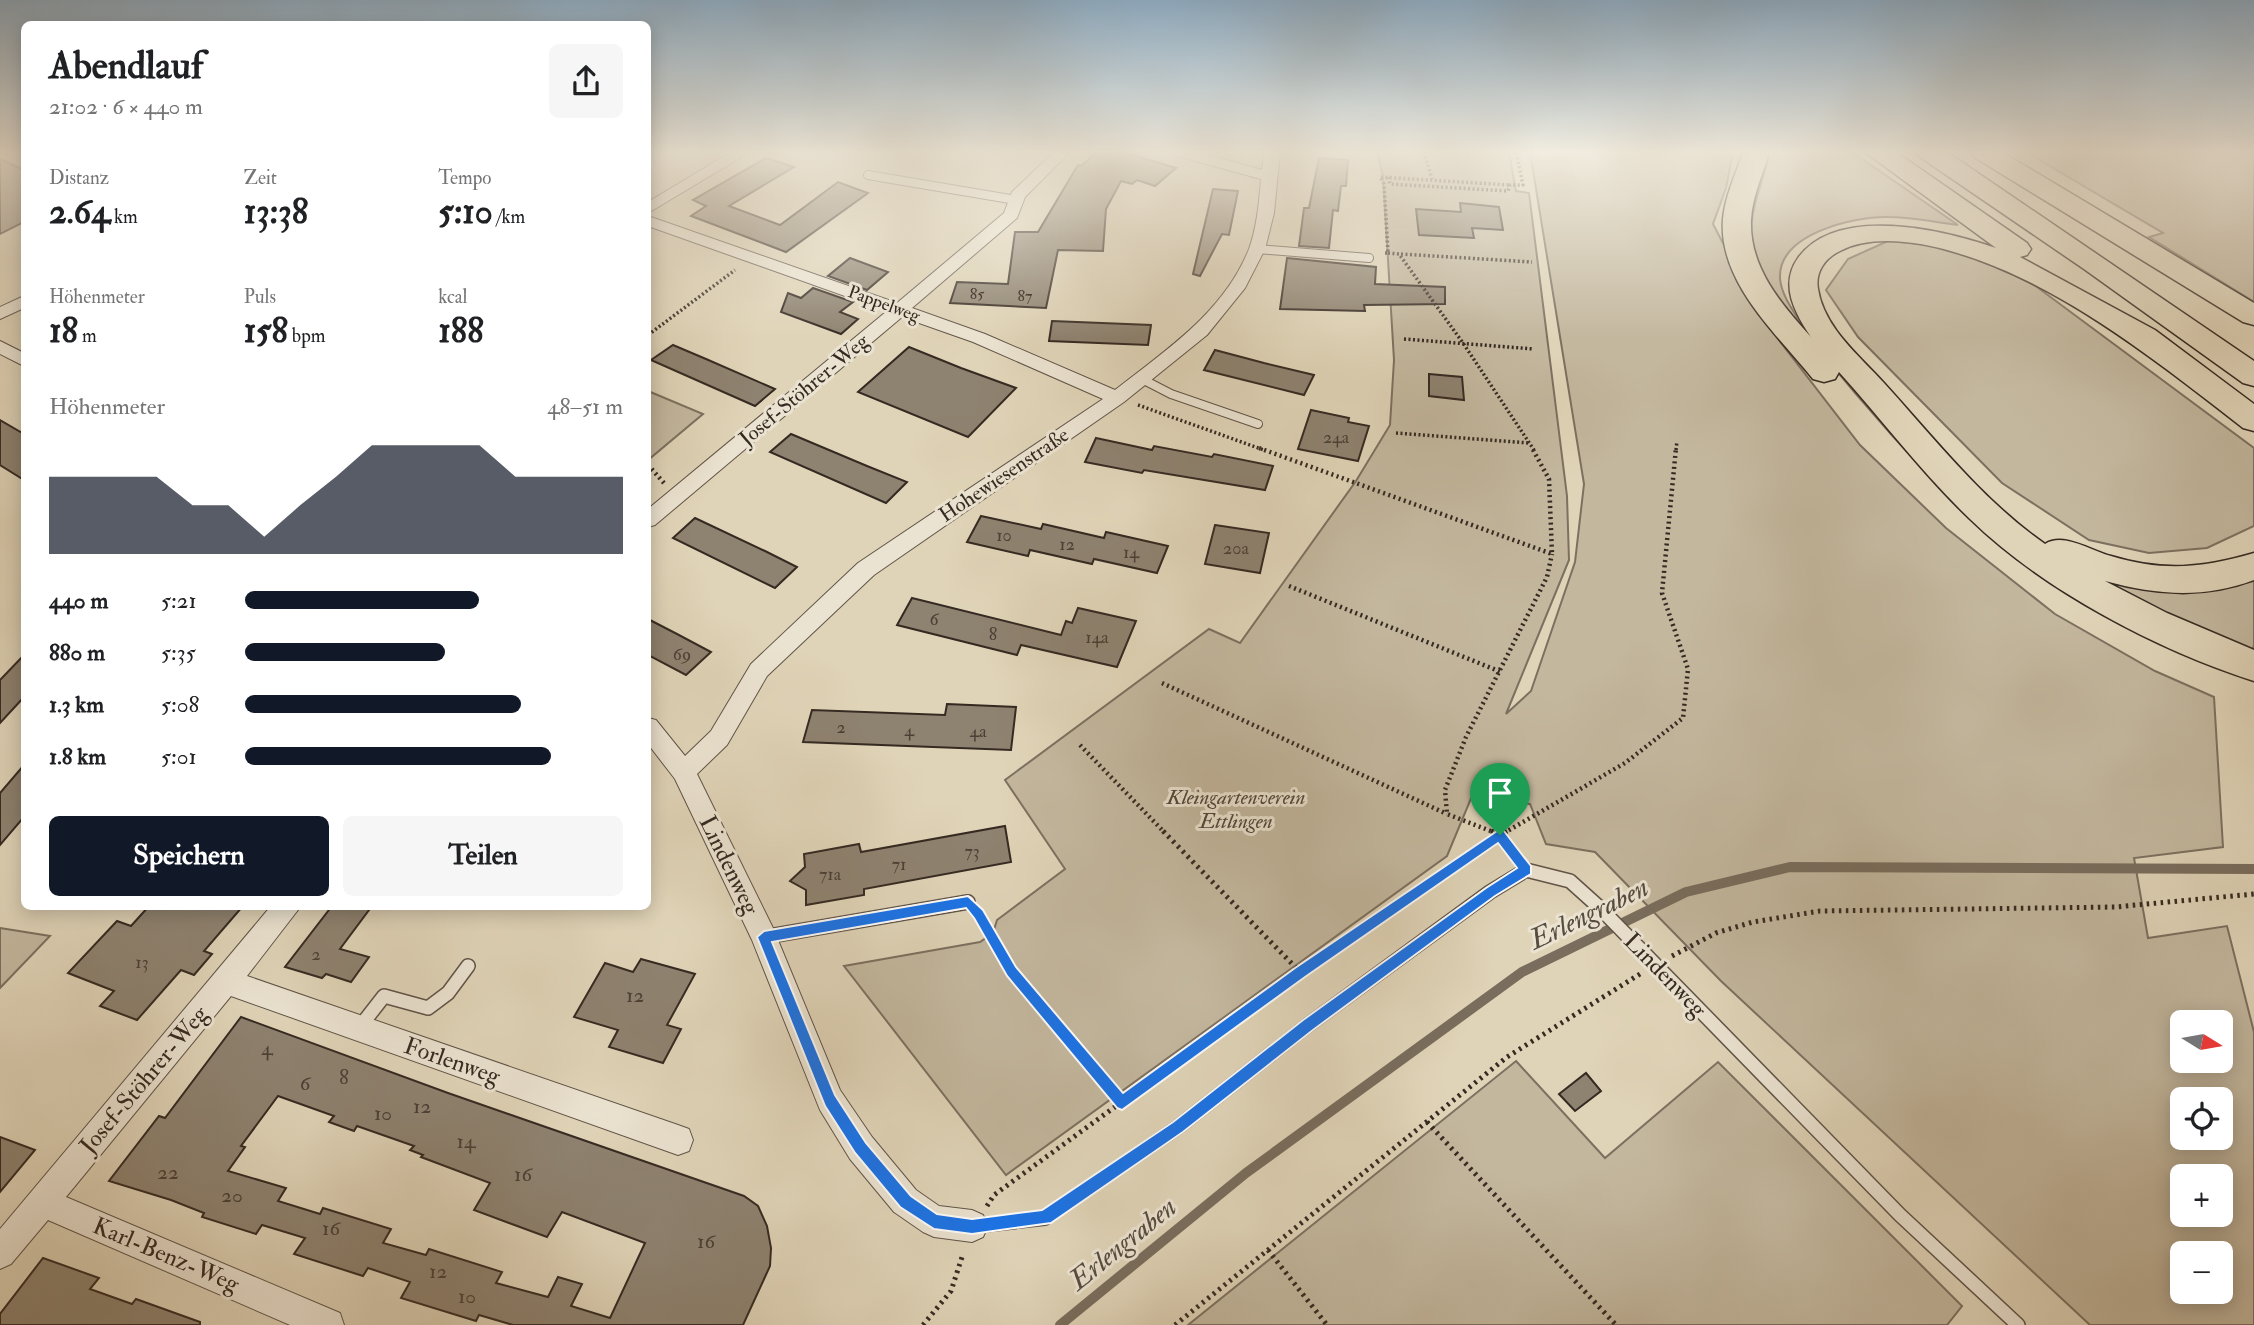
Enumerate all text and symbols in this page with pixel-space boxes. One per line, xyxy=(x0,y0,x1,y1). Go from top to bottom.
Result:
text: Abendlauf xyxy=(49,42,203,90)
button: share xyxy=(549,44,623,118)
text: 21:02 · 6 × 440 m xyxy=(49,92,203,121)
text: Distanz xyxy=(49,166,109,190)
text: Zeit xyxy=(244,166,277,190)
text: Tempo xyxy=(438,166,491,190)
text: 2.64 xyxy=(49,190,110,234)
text: 13:38 xyxy=(244,190,308,234)
text: 5:10 xyxy=(438,190,493,234)
text: km xyxy=(110,205,138,229)
text: /km xyxy=(493,205,525,229)
street label: Pappelweg xyxy=(845,280,924,328)
house number: 85 xyxy=(970,284,984,304)
text: Höhenmeter xyxy=(49,285,145,309)
text: Puls xyxy=(244,285,276,309)
text: kcal xyxy=(438,285,467,309)
house number: 87 xyxy=(1018,286,1033,306)
text: 18 xyxy=(49,309,78,353)
text: 158 xyxy=(244,309,288,353)
text: 188 xyxy=(438,309,484,353)
text: m xyxy=(78,324,97,348)
text: bpm xyxy=(288,324,326,348)
street label: Josef-Stöhrer-Weg xyxy=(733,327,875,453)
text: Höhenmeter xyxy=(49,392,165,421)
text: 48–51 m xyxy=(547,392,623,421)
street label: Hohewiesenstraße xyxy=(934,421,1074,529)
house number: 24a xyxy=(1323,426,1350,449)
house number: 10 xyxy=(996,524,1012,547)
house number: 12 xyxy=(1059,533,1075,556)
house number: 20a xyxy=(1223,537,1249,560)
house number: 14 xyxy=(1123,541,1140,564)
text: 440 m xyxy=(49,586,108,615)
text: 5:21 xyxy=(161,586,197,615)
house number: 6 xyxy=(929,608,939,631)
house number: 8 xyxy=(989,623,997,646)
house number: 14a xyxy=(1085,626,1109,649)
text: 880 m xyxy=(49,638,105,667)
text: 5:35 xyxy=(161,638,196,667)
house number: 69 xyxy=(673,643,691,666)
text: 1.3 km xyxy=(49,690,104,719)
text: 5:08 xyxy=(161,690,199,719)
house number: 2 xyxy=(836,716,846,739)
house number: 4 xyxy=(904,719,915,742)
house number: 4a xyxy=(969,720,987,743)
text: 1.8 km xyxy=(49,742,106,771)
text: 5:01 xyxy=(161,742,197,771)
pin xyxy=(1470,763,1530,835)
icon: arrive xyxy=(1481,774,1519,812)
park label: Kleingartenverein Ettlingen xyxy=(1166,784,1305,835)
street label: Lindenweg xyxy=(692,810,767,921)
button: Speichern xyxy=(49,816,329,896)
button: Teilen xyxy=(343,816,623,896)
house number: 73 xyxy=(964,840,980,863)
house number: 71 xyxy=(892,853,906,876)
house number: 71a xyxy=(819,863,842,886)
water label: Erlengraben xyxy=(1522,870,1654,959)
street label: Lindenweg xyxy=(1617,926,1714,1025)
house number: 2 xyxy=(311,943,321,966)
house number: 13 xyxy=(135,951,149,974)
house number: 12 xyxy=(626,982,644,1009)
street label: Josef-Stöhrer-Weg xyxy=(72,999,216,1161)
north arrow xyxy=(2170,1010,2233,1073)
map controls xyxy=(2170,1010,2233,1304)
street label: Forlenweg xyxy=(400,1030,505,1092)
house number: 4 xyxy=(261,1035,274,1062)
house number: 8 xyxy=(339,1064,349,1091)
house number: 6 xyxy=(300,1070,312,1097)
button: locate xyxy=(2170,1087,2233,1150)
house number: 12 xyxy=(413,1093,431,1120)
house number: 10 xyxy=(374,1100,392,1127)
house number: 14 xyxy=(457,1128,477,1155)
house number: 22 xyxy=(157,1159,179,1186)
house number: 16 xyxy=(514,1161,533,1188)
button: + xyxy=(2170,1164,2233,1227)
house number: 20 xyxy=(221,1182,243,1209)
water label: Erlengraben xyxy=(1061,1190,1184,1299)
street label: Karl-Benz-Weg xyxy=(88,1210,245,1300)
house number: 16 xyxy=(322,1215,341,1242)
house number: 16 xyxy=(697,1228,716,1255)
button: − xyxy=(2170,1241,2233,1304)
house number: 12 xyxy=(429,1258,447,1285)
house number: 10 xyxy=(458,1283,476,1310)

